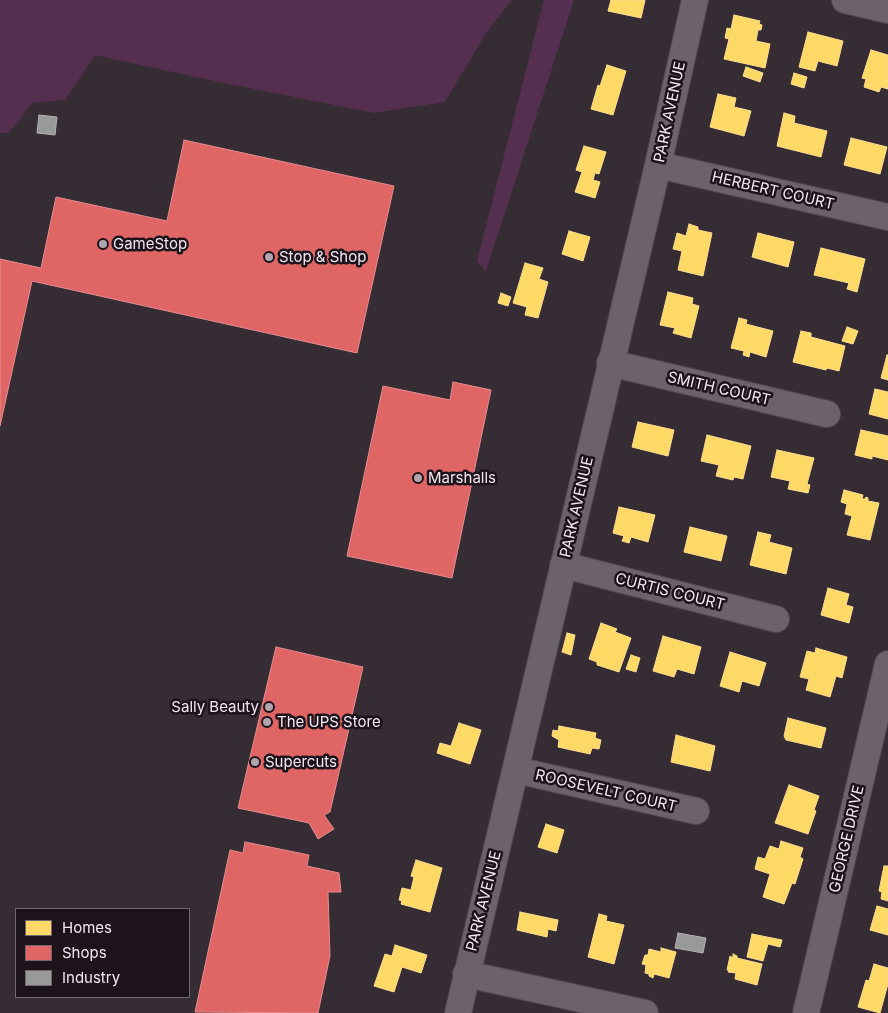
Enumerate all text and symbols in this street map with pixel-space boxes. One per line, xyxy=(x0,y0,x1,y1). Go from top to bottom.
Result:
street label: PARK AVENUE xyxy=(650,60,690,164)
street label: HERBERT COURT xyxy=(710,168,836,214)
place label: GameStop xyxy=(113,235,187,253)
marker: GameStop xyxy=(97,238,109,250)
place label: Stop & Shop xyxy=(279,248,366,266)
marker: Stop & Shop xyxy=(263,251,275,263)
street label: SMITH COURT xyxy=(666,368,772,410)
street label: PARK AVENUE xyxy=(557,455,597,559)
place label: Marshalls xyxy=(428,469,496,487)
marker: Marshalls xyxy=(412,472,424,484)
street label: CURTIS COURT xyxy=(613,570,727,614)
place label: Sally Beauty xyxy=(171,698,259,716)
marker: Sally Beauty xyxy=(263,701,275,713)
place label: The UPS Store xyxy=(277,713,381,731)
marker: The UPS Store xyxy=(261,716,273,728)
place label: Supercuts xyxy=(265,753,337,771)
marker: Supercuts xyxy=(249,756,261,768)
street label: ROOSEVELT COURT xyxy=(534,766,678,816)
street label: GEORGE DRIVE xyxy=(826,784,868,894)
street label: PARK AVENUE xyxy=(463,849,505,953)
legend xyxy=(15,908,190,998)
text: Homes xyxy=(62,918,112,937)
text: Shops xyxy=(62,943,107,962)
text: Industry xyxy=(62,968,120,987)

